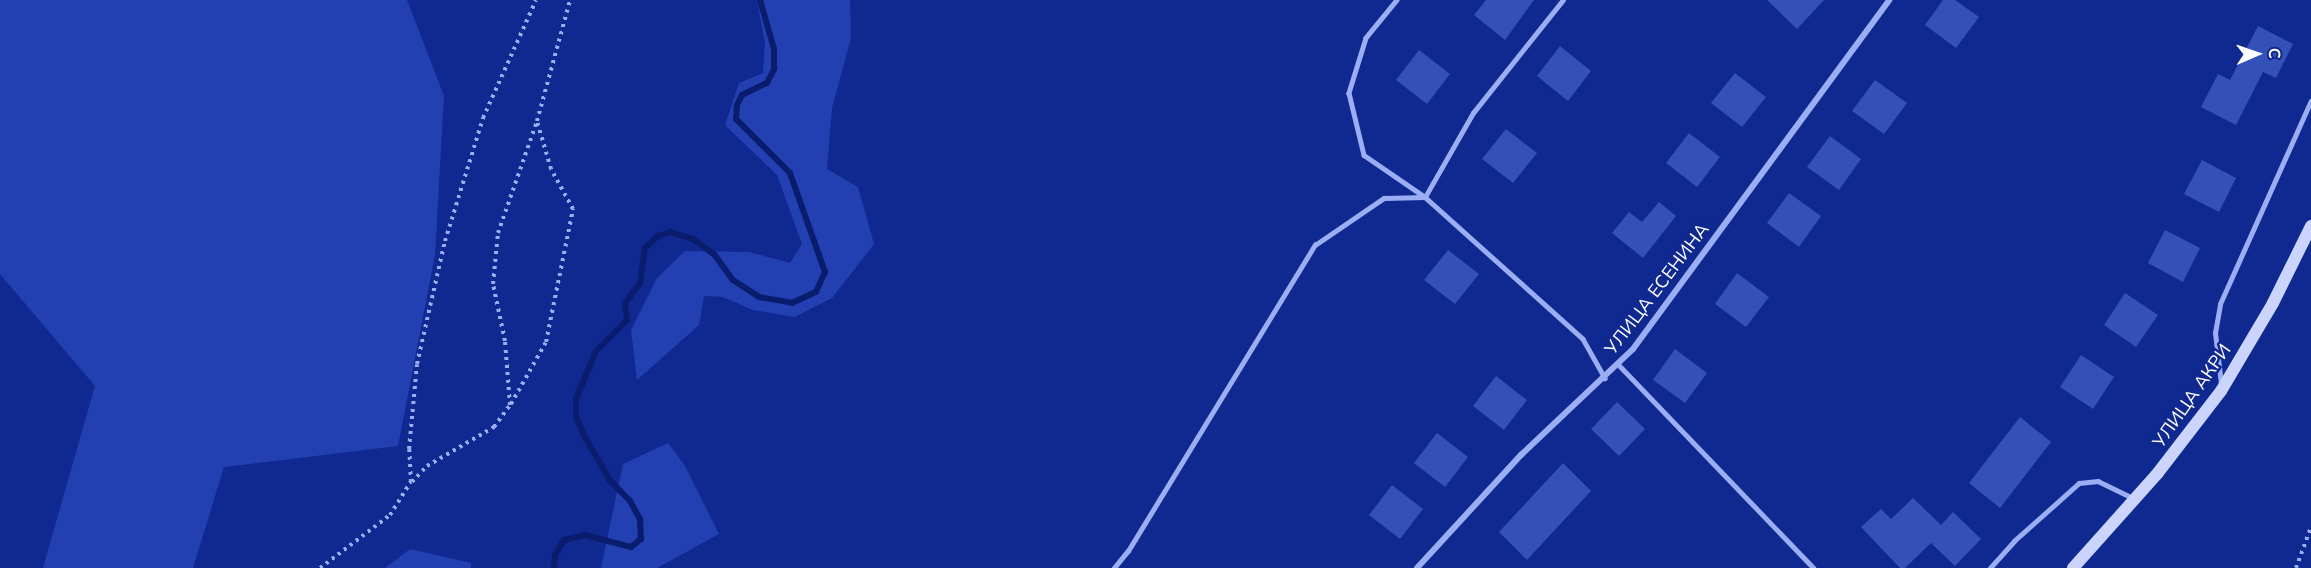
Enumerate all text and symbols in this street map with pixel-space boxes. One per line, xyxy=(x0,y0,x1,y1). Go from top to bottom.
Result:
north arrow xyxy=(2227,24,2287,84)
text: С xyxy=(2265,48,2285,59)
street label: УЛИЦА ЕСЕНИНА xyxy=(1600,219,1714,359)
street label: УЛИЦА АКРИ xyxy=(2148,340,2236,452)

